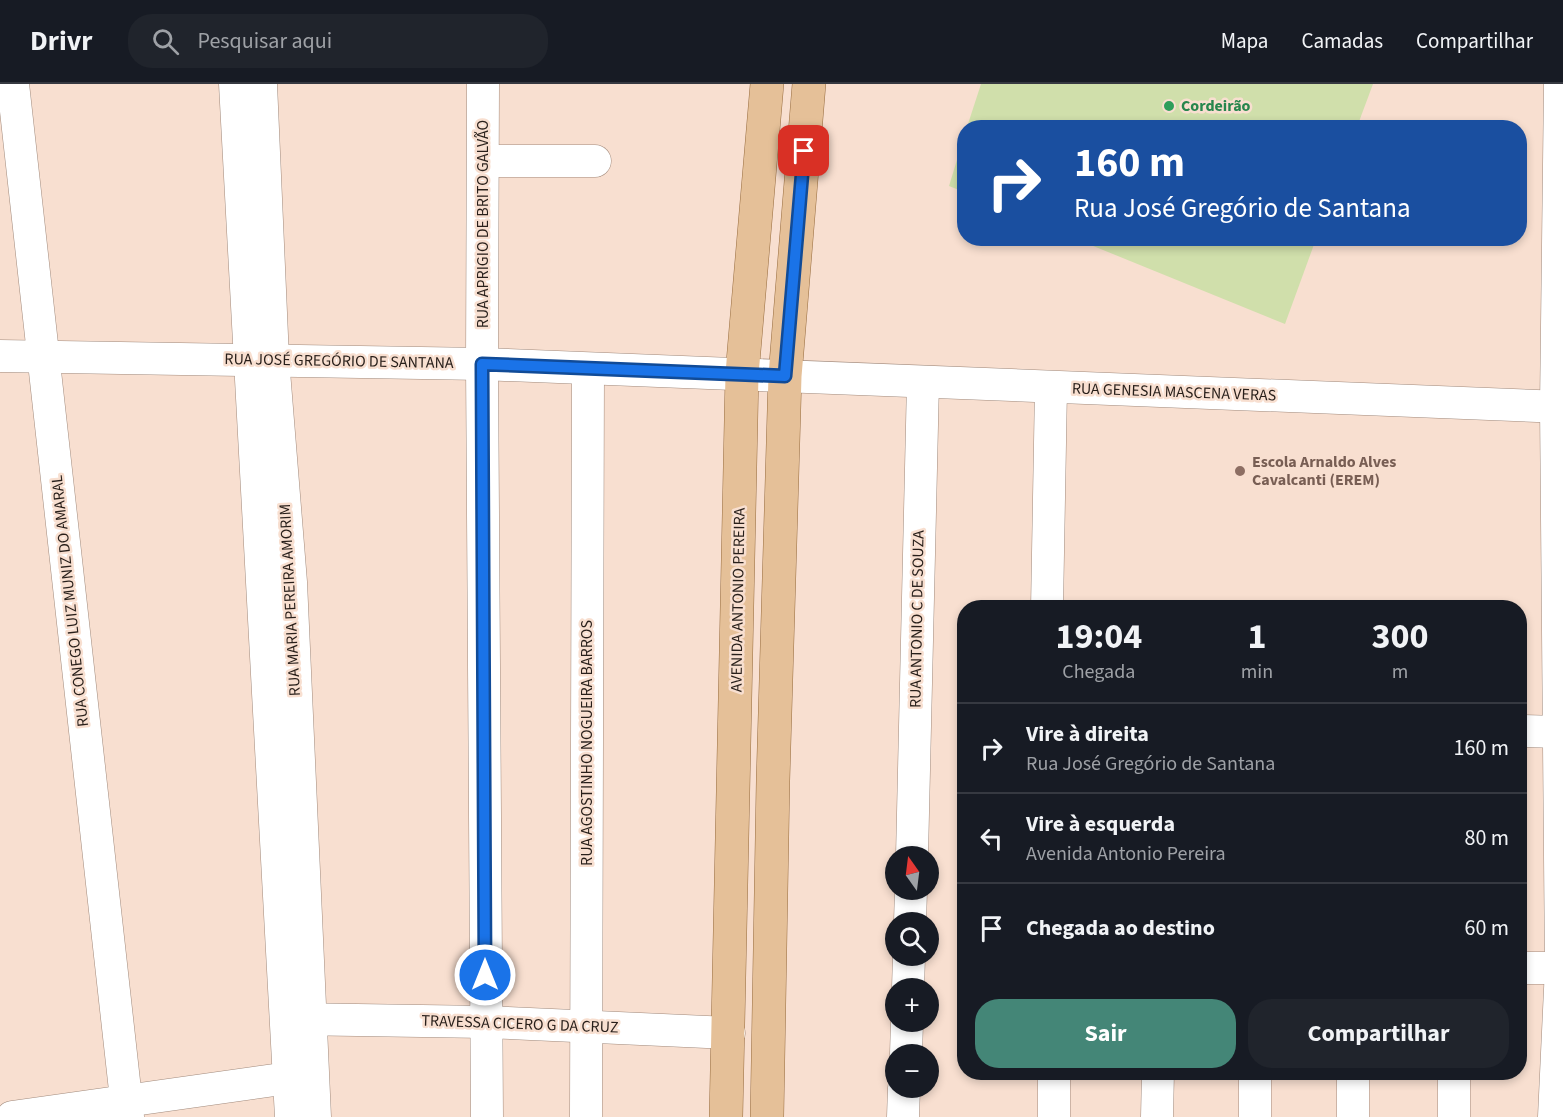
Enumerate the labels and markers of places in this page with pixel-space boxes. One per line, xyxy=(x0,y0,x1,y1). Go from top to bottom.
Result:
place label: Cordeirão xyxy=(1181,95,1251,117)
marker: Cordeirão xyxy=(1162,99,1176,113)
pin xyxy=(778,125,829,176)
place label: Escola Arnaldo Alves Cavalcanti (EREM) xyxy=(1252,451,1396,491)
marker: Escola Arnaldo Alves Cavalcanti (EREM) xyxy=(1233,464,1247,478)

